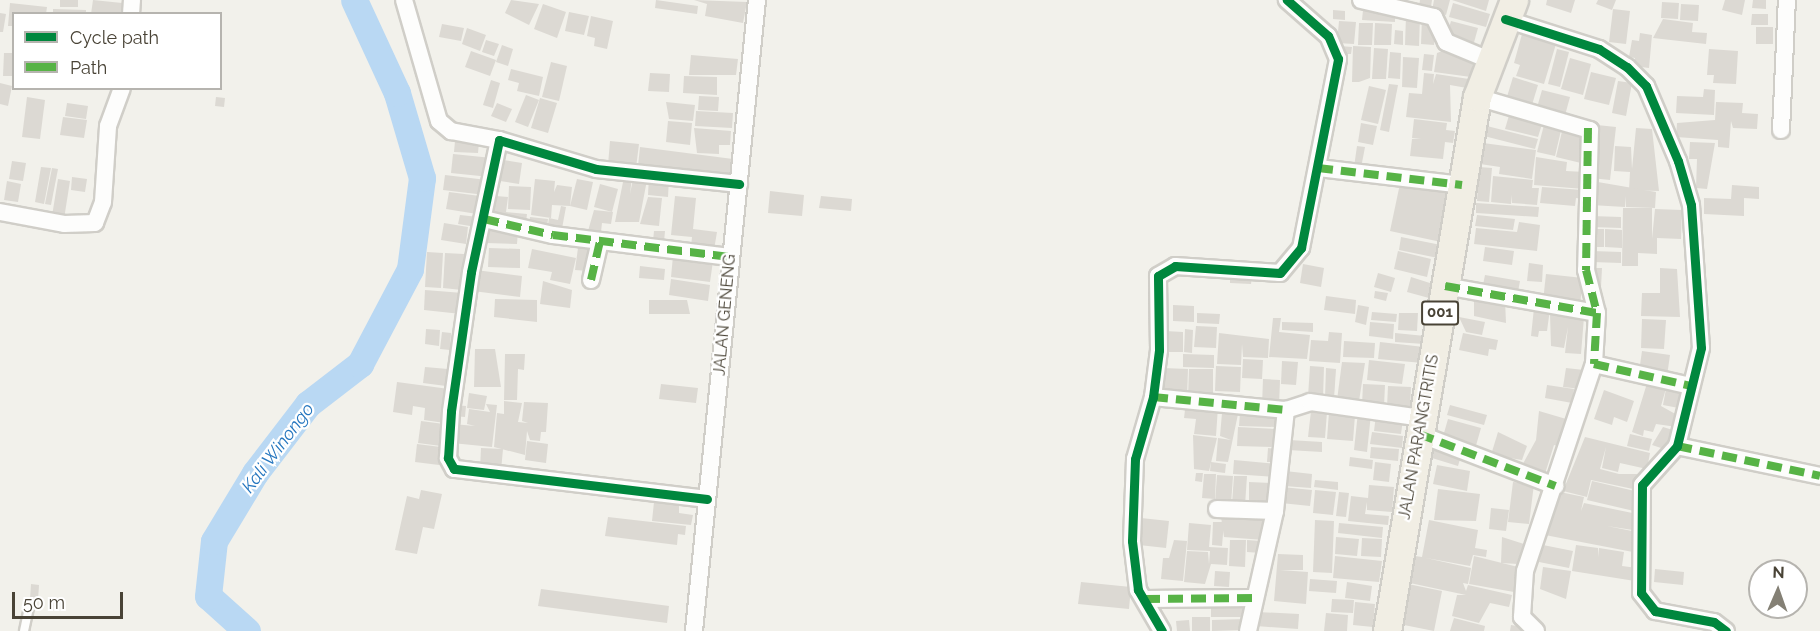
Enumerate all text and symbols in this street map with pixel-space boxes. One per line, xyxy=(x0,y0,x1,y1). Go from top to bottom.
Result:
legend xyxy=(12,12,222,90)
text: Cycle path xyxy=(70,27,159,48)
text: Path xyxy=(70,57,107,78)
street label: JALAN GENENG xyxy=(710,253,740,377)
road number: 001 xyxy=(1420,301,1460,325)
street label: JALAN PARANGTRITIS xyxy=(1395,353,1443,521)
water label: Kali Winongo xyxy=(237,399,319,497)
north arrow xyxy=(1748,559,1808,619)
text: N xyxy=(1772,563,1785,582)
scale bar xyxy=(15,580,126,618)
text: 50 m xyxy=(23,592,65,613)

